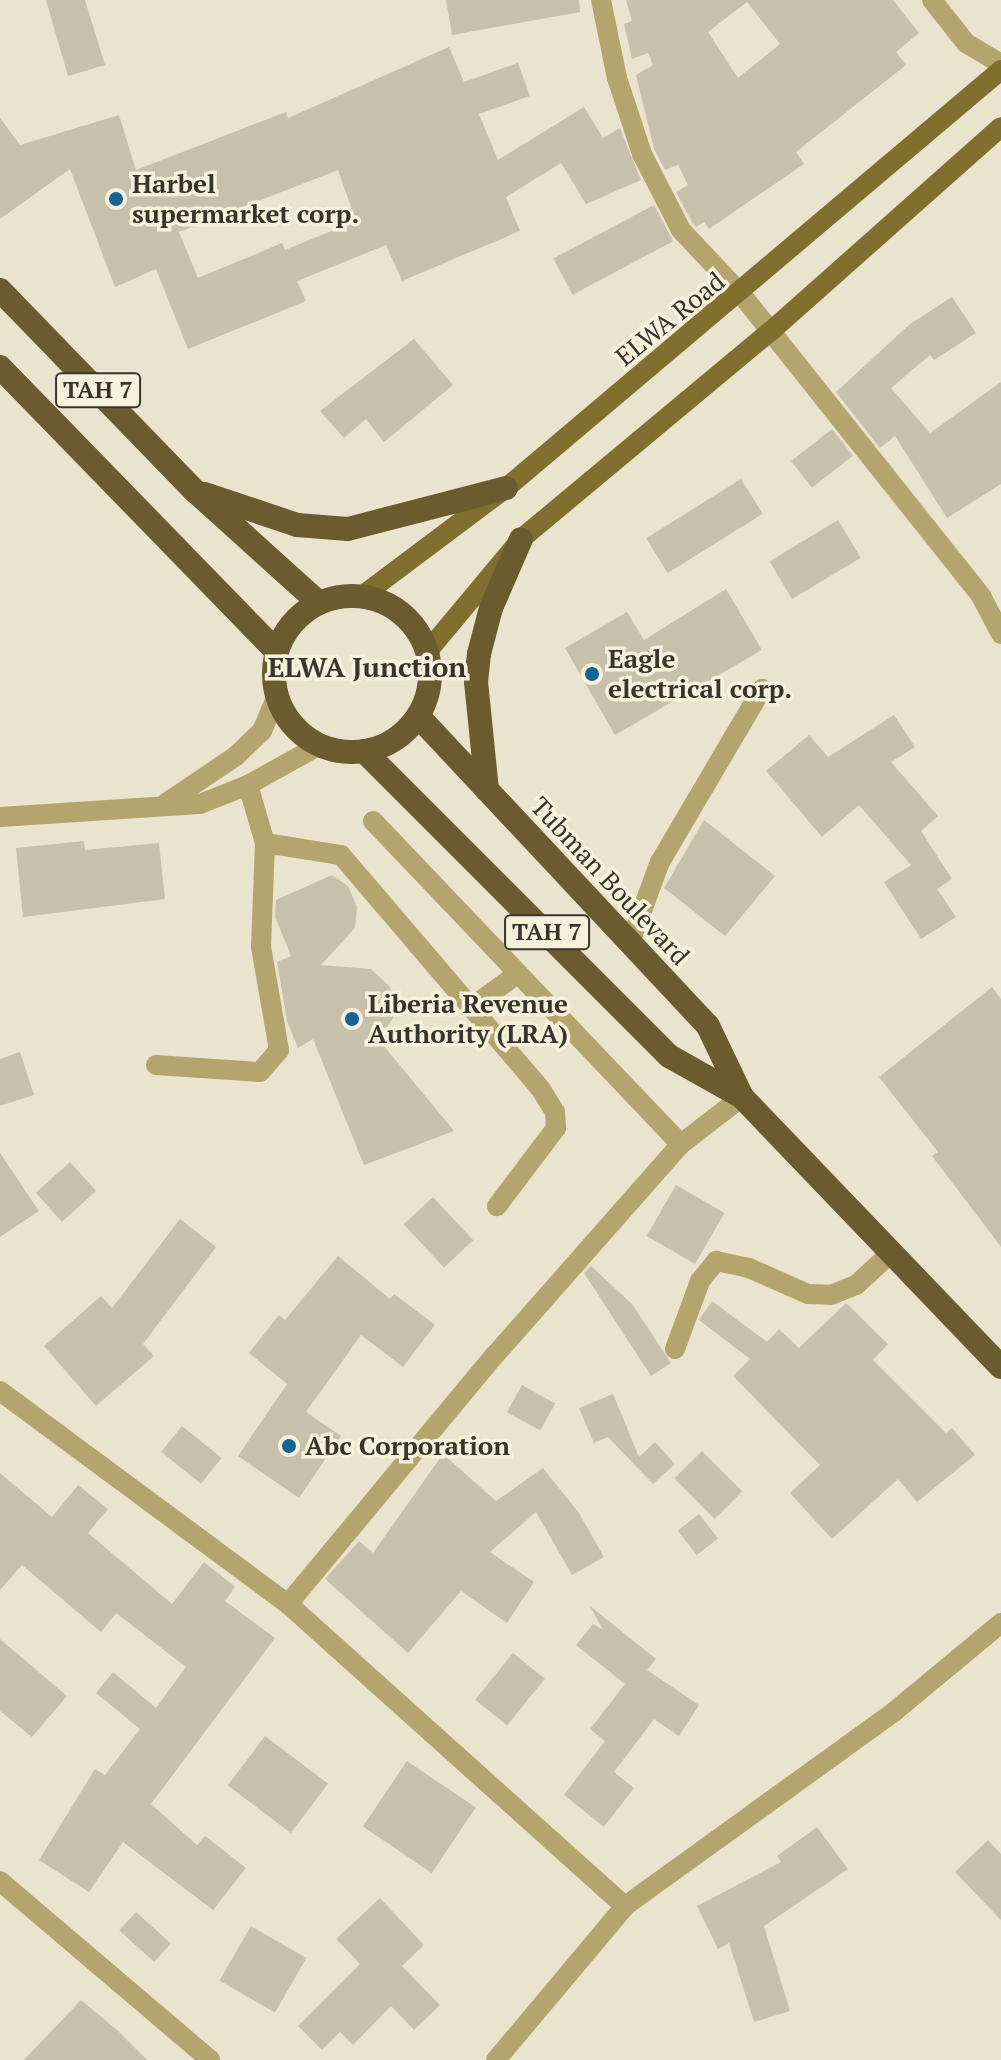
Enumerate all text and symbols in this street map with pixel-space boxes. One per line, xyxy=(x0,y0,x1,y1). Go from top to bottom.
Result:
place label: Harbel supermarket corp. xyxy=(132,168,359,230)
marker: Harbel supermarket corp. xyxy=(107,190,125,208)
street label: ELWA Road xyxy=(609,265,731,373)
road number: TAH 7 xyxy=(54,370,142,410)
place label: Eagle electrical corp. xyxy=(608,643,792,704)
district label: ELWA Junction xyxy=(268,650,466,684)
marker: Eagle electrical corp. xyxy=(583,665,601,683)
street label: Tubman Boulevard xyxy=(524,791,696,971)
road number: TAH 7 xyxy=(503,912,591,952)
place label: Liberia Revenue Authority (LRA) xyxy=(368,988,568,1050)
marker: Liberia Revenue Authority (LRA) xyxy=(343,1010,361,1028)
place label: Abc Corporation xyxy=(305,1430,510,1462)
marker: Abc Corporation xyxy=(280,1437,298,1455)

